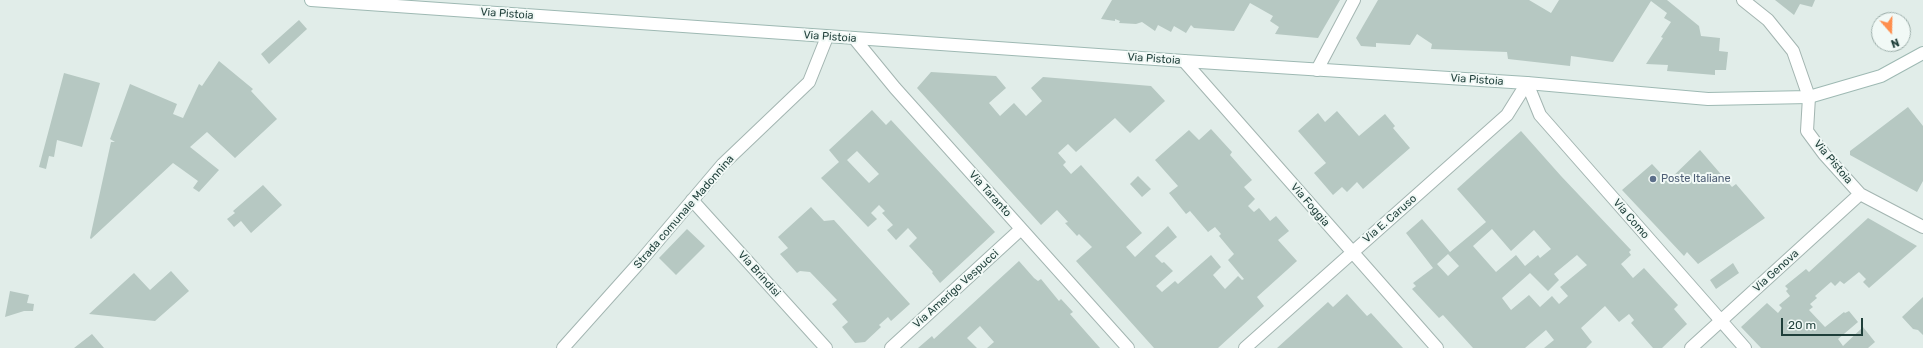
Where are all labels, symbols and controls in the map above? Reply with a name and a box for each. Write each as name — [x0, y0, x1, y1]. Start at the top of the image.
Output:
street label: Via Pistoia — [480, 6, 534, 22]
north arrow — [1871, 12, 1911, 52]
street label: Via Pistoia — [803, 29, 857, 45]
text: N — [1889, 35, 1901, 50]
street label: Via Pistoia — [1127, 51, 1181, 67]
street label: Via Pistoia — [1450, 72, 1504, 88]
street label: Via Pistoia — [1811, 137, 1855, 187]
street label: Strada comunale Madonnina — [631, 153, 737, 271]
street label: Via Taranto — [966, 168, 1014, 220]
place label: Poste Italiane — [1661, 172, 1731, 186]
marker: Poste Italiane — [1648, 174, 1658, 184]
street label: Via Foggia — [1288, 181, 1332, 229]
street label: Via E. Caruso — [1360, 192, 1420, 246]
street label: Via Como — [1610, 196, 1652, 242]
street label: Via Amerigo Vespucci — [910, 247, 1002, 331]
street label: Via Genova — [1750, 247, 1802, 295]
street label: Via Brindisi — [735, 248, 783, 300]
scale bar — [1783, 310, 1865, 336]
text: 20 m — [1788, 318, 1816, 332]

